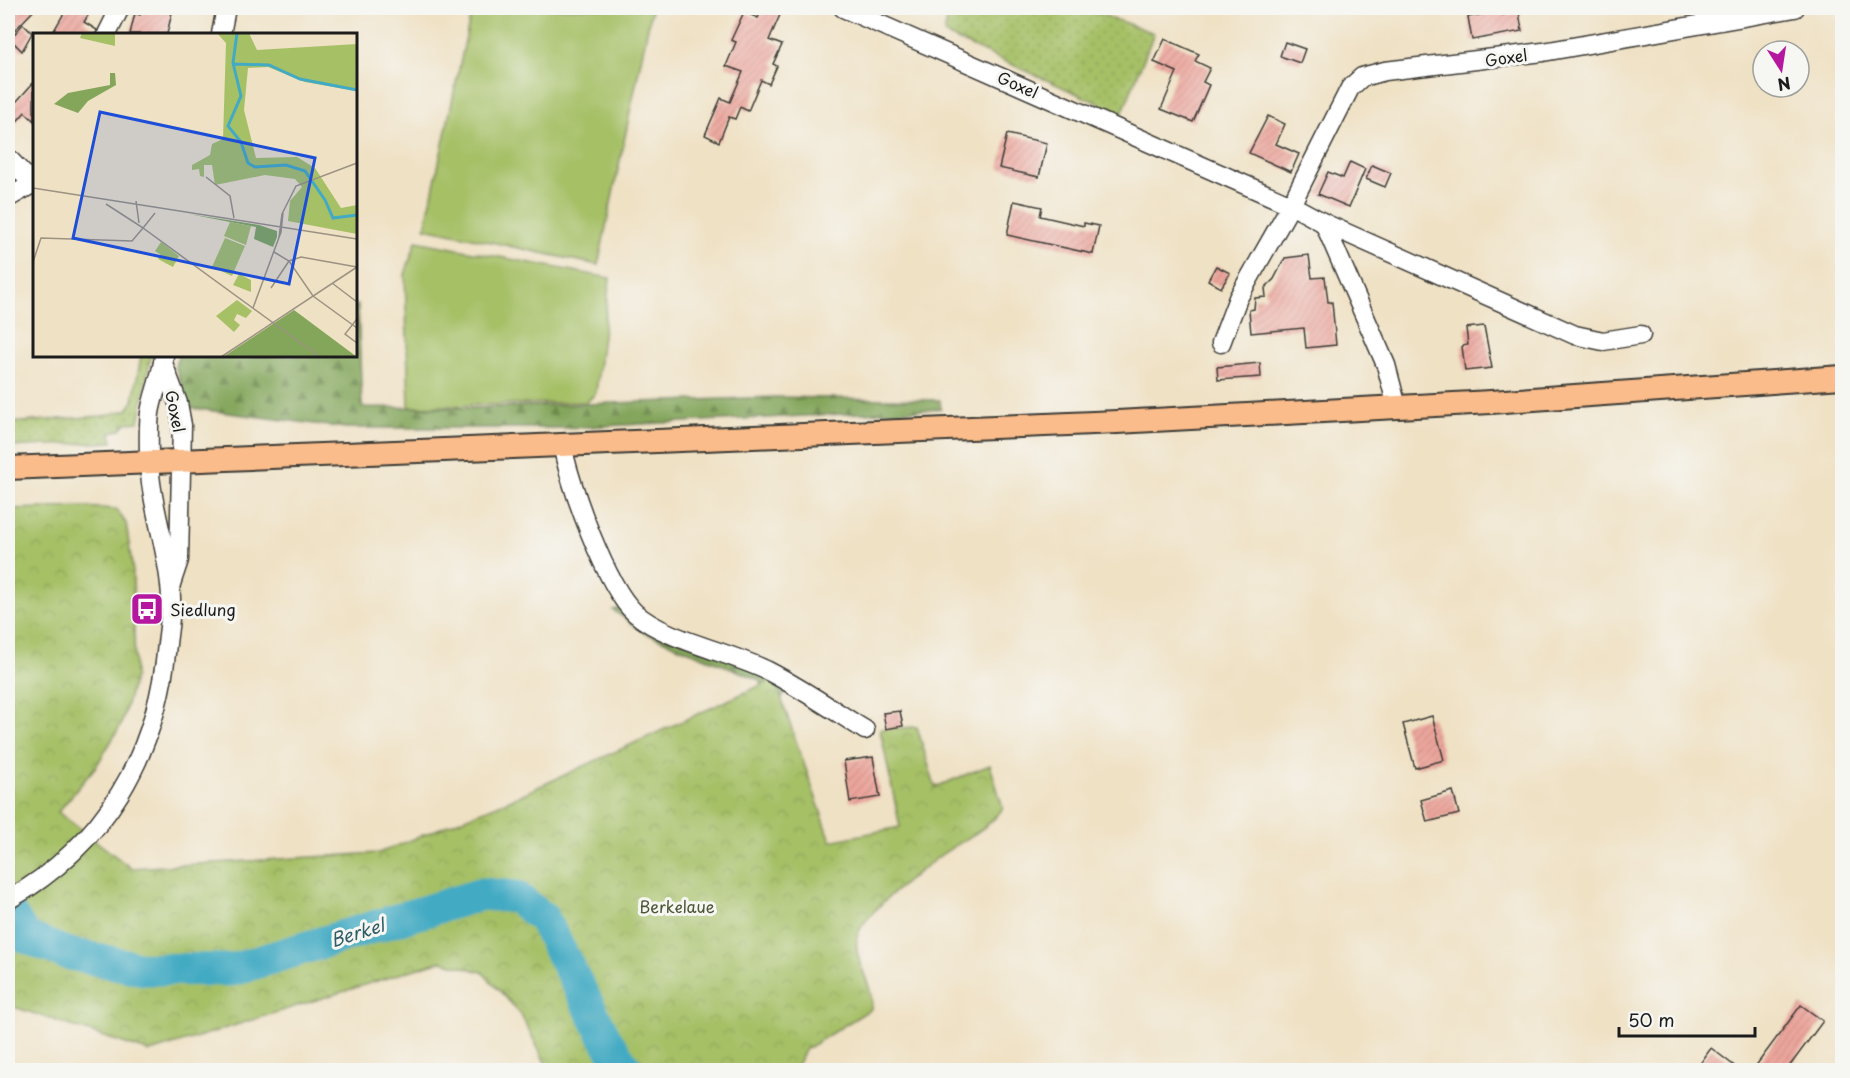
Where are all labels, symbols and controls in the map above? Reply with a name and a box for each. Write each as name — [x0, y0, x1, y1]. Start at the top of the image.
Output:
inset map — [33, 33, 357, 357]
north arrow — [1751, 39, 1811, 99]
street label: Goxel — [1483, 42, 1529, 72]
street label: Goxel — [994, 64, 1042, 104]
text: N — [1776, 72, 1793, 98]
street label: Goxel — [160, 388, 192, 434]
bus stop icon: Siedlung — [129, 591, 165, 627]
place label: Siedlung — [170, 597, 236, 621]
park label: Berkelaue — [639, 894, 715, 918]
water label: Berkel — [327, 910, 390, 953]
scale bar — [1619, 1000, 1756, 1038]
text: 50 m — [1628, 1006, 1675, 1033]

